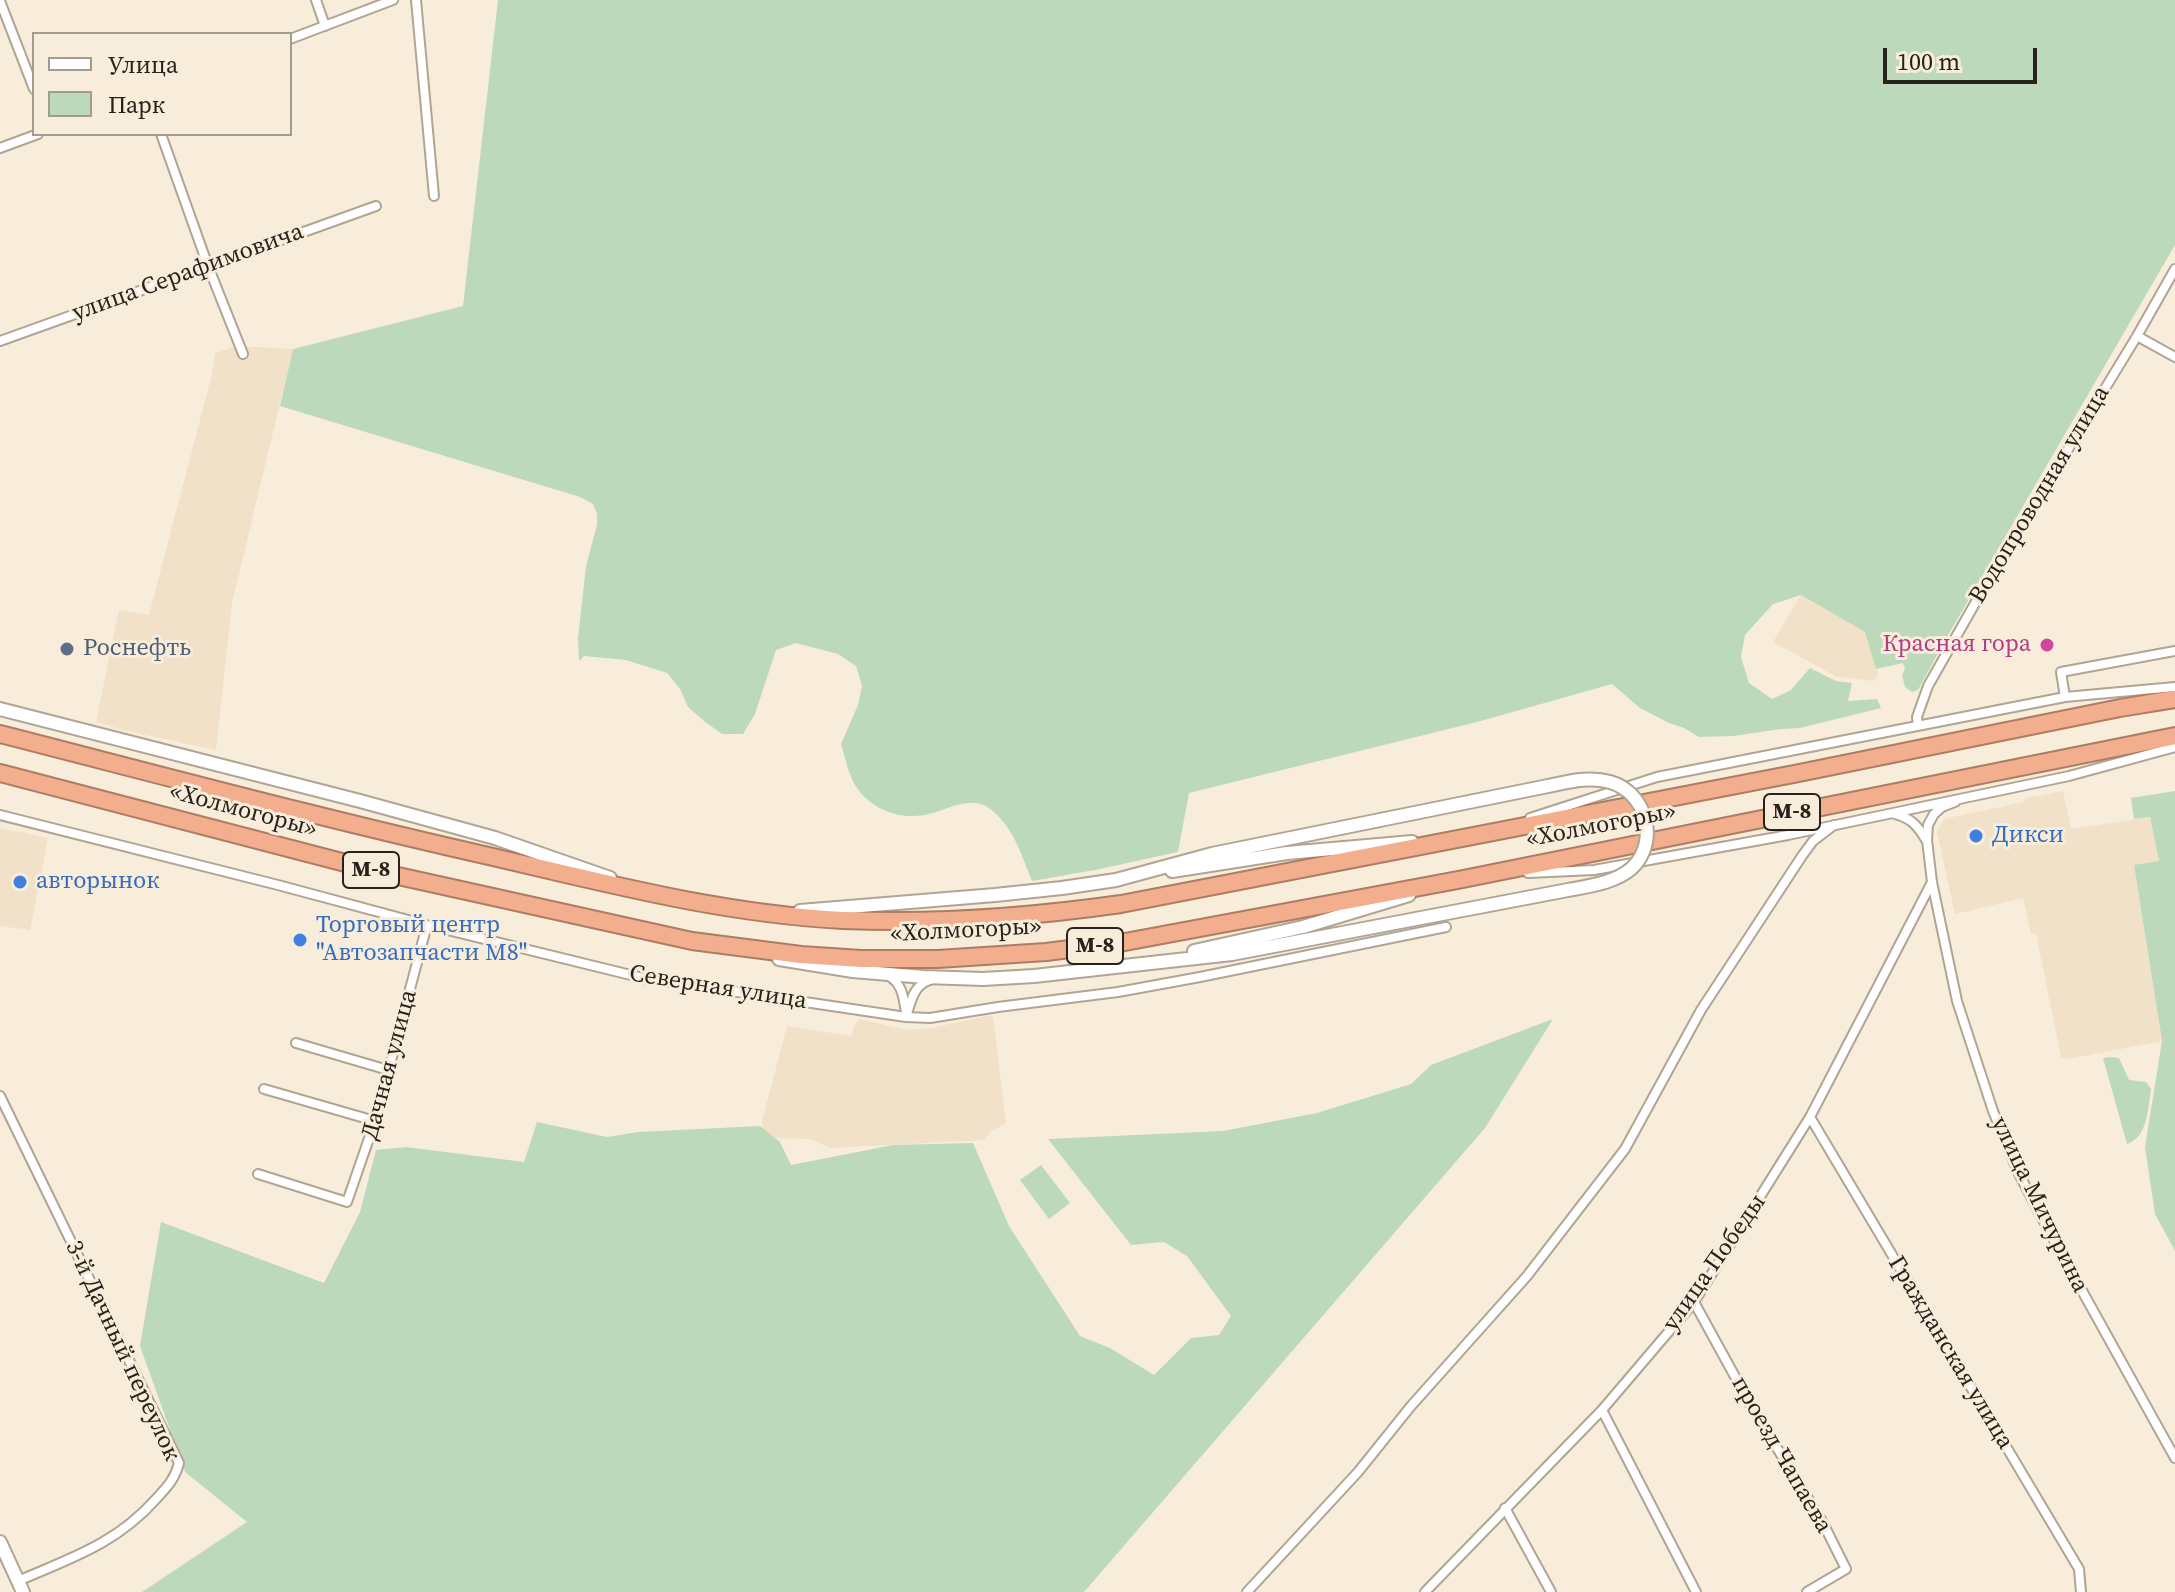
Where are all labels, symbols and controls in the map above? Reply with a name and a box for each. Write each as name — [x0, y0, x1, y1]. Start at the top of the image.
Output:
legend — [32, 32, 292, 136]
scale bar — [1887, 32, 2041, 82]
text: 100 m — [1897, 45, 1960, 78]
text: Улица — [108, 48, 178, 81]
text: Парк — [108, 88, 165, 121]
street label: улица Серафимовича — [69, 218, 307, 328]
street label: Водопроводная улица — [1964, 381, 2116, 609]
place label: Красная гора — [1882, 631, 2031, 659]
place label: Роснефть — [83, 635, 191, 663]
marker: Красная гора — [2038, 636, 2056, 654]
marker: Роснефть — [58, 640, 76, 658]
street label: «Холмогоры» — [166, 778, 320, 844]
road number: М-8 — [1764, 794, 1820, 830]
street label: «Холмогоры» — [1524, 797, 1678, 855]
place label: Дикси — [1992, 822, 2064, 850]
marker: Дикси — [1967, 827, 1985, 845]
road number: М-8 — [343, 852, 399, 888]
place label: авторынок — [36, 868, 160, 896]
marker: авторынок — [11, 873, 29, 891]
place label: Торговый центр "Автозапчасти М8" — [316, 912, 527, 968]
street label: «Холмогоры» — [890, 913, 1042, 949]
road number: М-8 — [1067, 928, 1123, 964]
marker: Торговый центр "Автозапчасти М8" — [291, 931, 309, 949]
street label: Северная улица — [627, 960, 809, 1016]
street label: Дачная улица — [356, 987, 424, 1143]
street label: улица Мичурина — [1984, 1112, 2094, 1298]
street label: улица Победы — [1657, 1189, 1773, 1337]
street label: 3-й Дачный переулок — [58, 1236, 186, 1466]
street label: Гражданская улица — [1881, 1251, 2019, 1455]
street label: проезд Чапаева — [1724, 1371, 1838, 1539]

